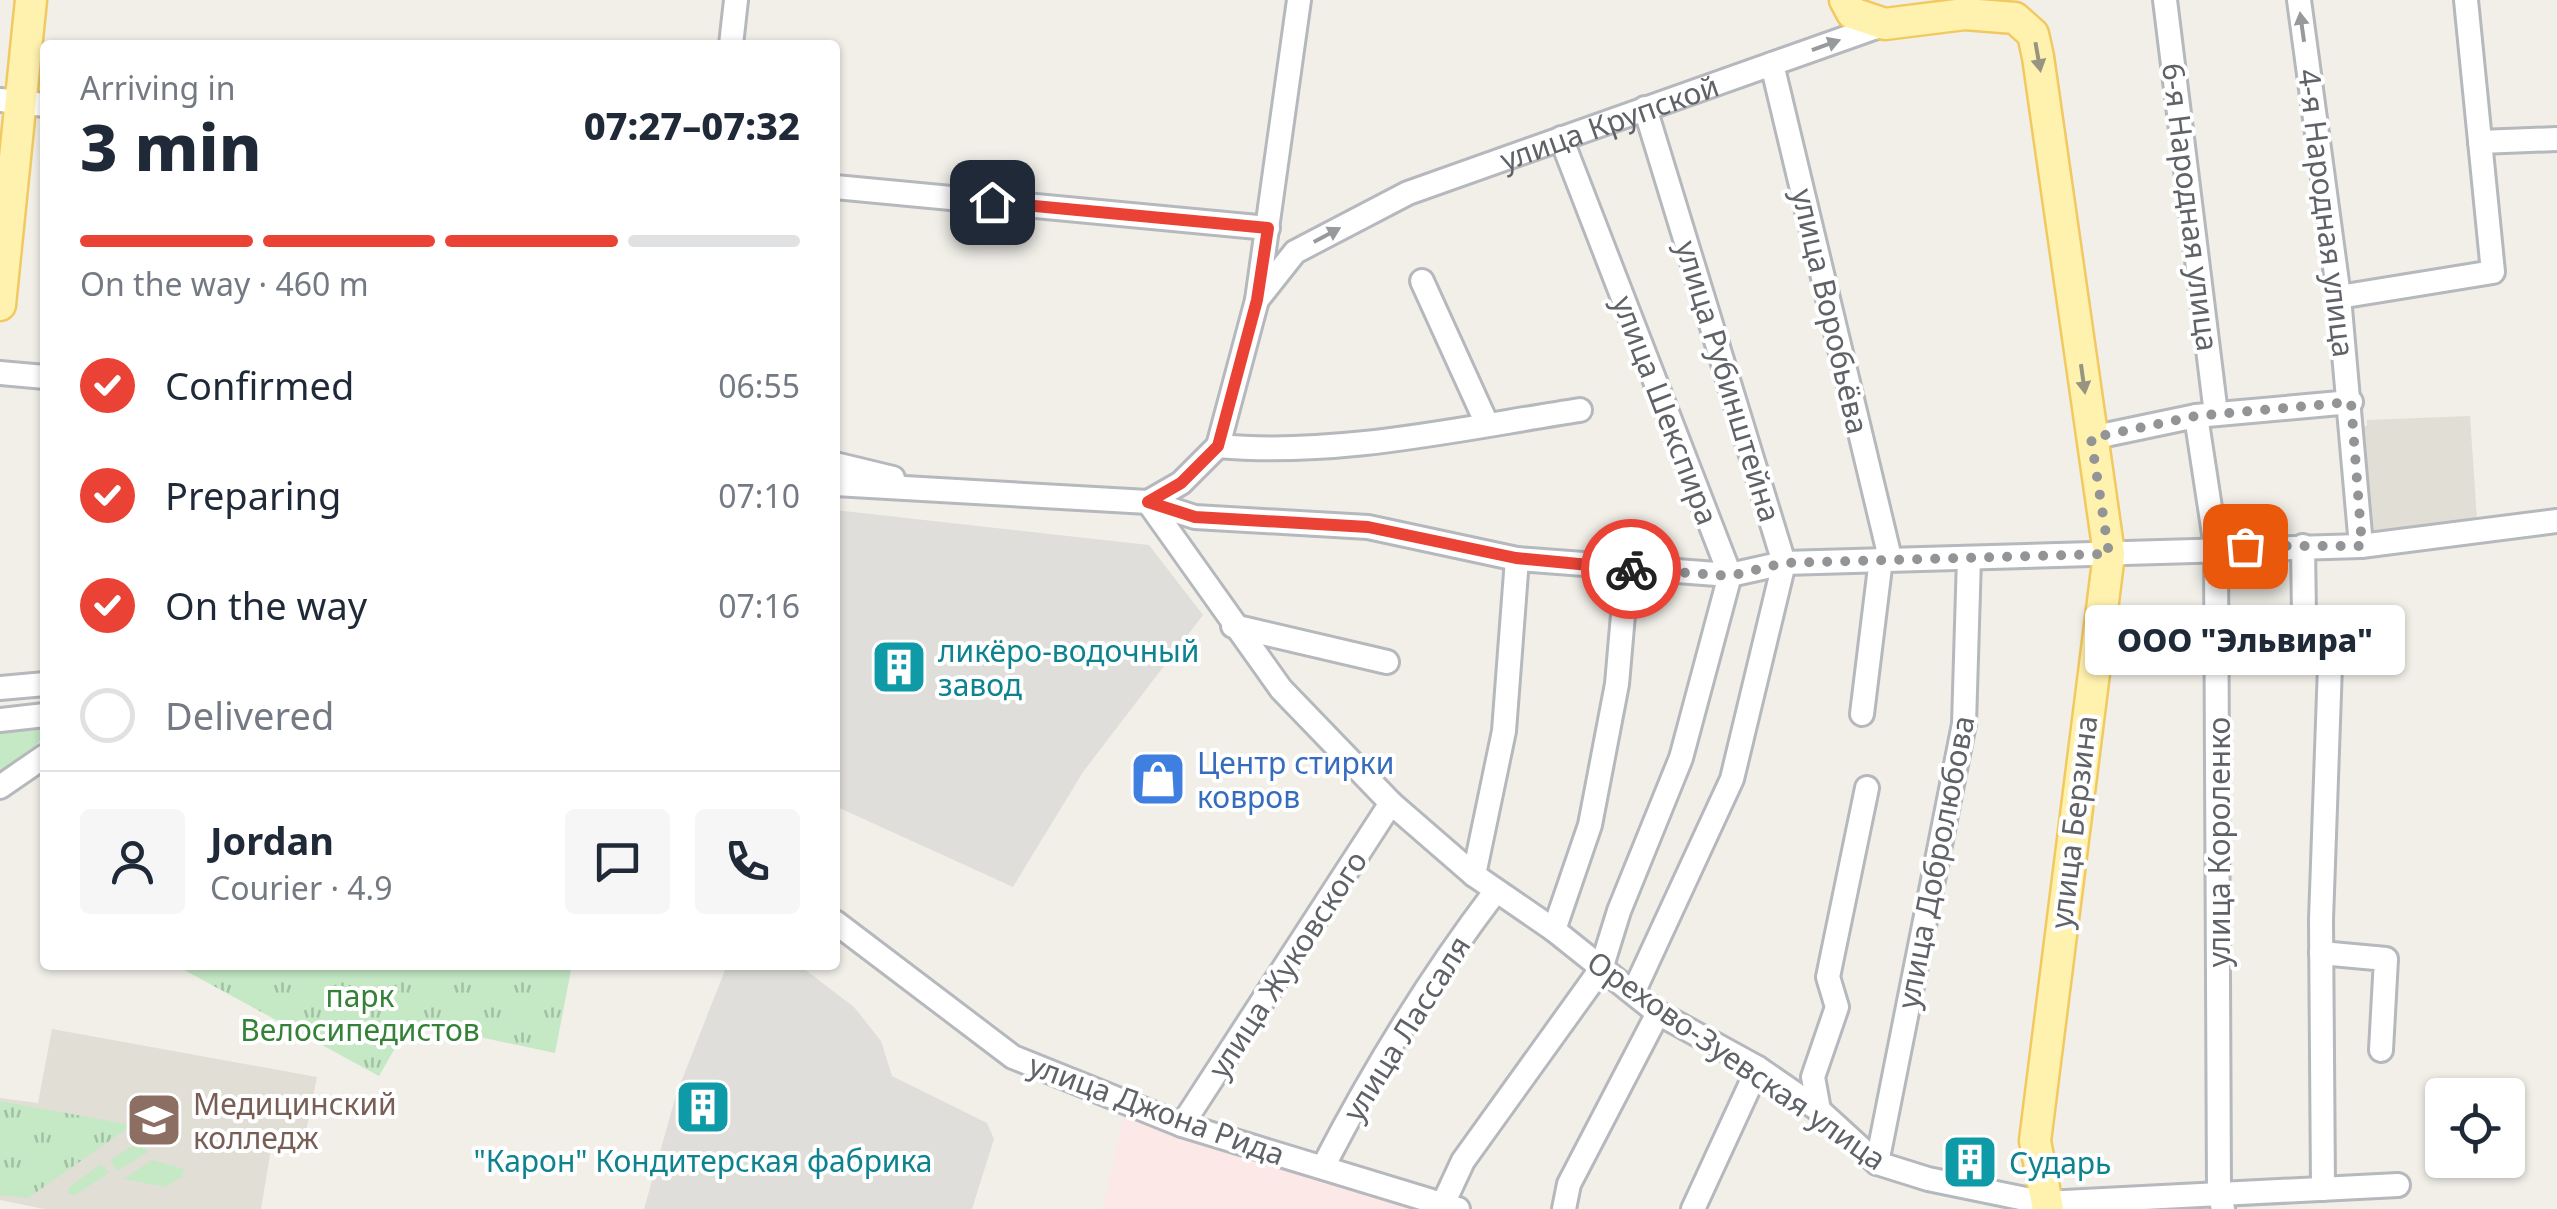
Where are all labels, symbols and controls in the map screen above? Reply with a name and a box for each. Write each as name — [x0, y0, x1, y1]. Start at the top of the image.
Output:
one-way arrow — [2294, 10, 2310, 42]
one-way arrow — [1812, 37, 1842, 52]
one-way arrow — [2031, 42, 2046, 73]
street label: 6-я Народная улица — [2153, 61, 2229, 353]
street label: улица Крупской — [1494, 64, 1724, 179]
text: Arriving in — [80, 66, 235, 109]
street label: 4-я Народная улица — [2289, 67, 2365, 359]
text: 07:27–07:32 — [584, 99, 800, 151]
text: 3 min — [80, 102, 262, 190]
pin — [950, 160, 1035, 245]
icon: home — [965, 175, 1020, 230]
street label: улица Воробьёва — [1783, 184, 1879, 438]
one-way arrow — [1313, 227, 1342, 244]
street label: улица Рубинштейна — [1667, 235, 1791, 527]
text: On the way · 460 m — [80, 262, 369, 305]
street label: улица Шекспира — [1603, 290, 1729, 530]
icon: check — [80, 358, 135, 413]
text: Confirmed — [165, 359, 354, 411]
one-way arrow — [2075, 363, 2091, 395]
text: 06:55 — [718, 364, 800, 407]
icon: check — [80, 468, 135, 523]
text: Preparing — [165, 469, 341, 521]
text: 07:10 — [718, 474, 800, 517]
pin — [2203, 504, 2288, 589]
courier — [1581, 519, 1681, 619]
icon: bag — [2218, 519, 2273, 574]
icon: bike — [1604, 542, 1659, 597]
icon: check — [80, 578, 135, 633]
text: On the way — [165, 579, 367, 631]
text: 07:16 — [718, 584, 800, 627]
callout: ООО "Эльвира" — [2085, 606, 2405, 676]
text: ООО "Эльвира" — [2117, 618, 2373, 661]
place label: ликёро-водочный завод — [938, 630, 1199, 705]
building icon: ликёро-водочный завод — [869, 637, 929, 697]
text: Delivered — [165, 689, 334, 741]
street label: улица Добролюбова — [1887, 712, 1983, 1012]
street label: улица Берзина — [2040, 713, 2106, 931]
street label: улица Короленко — [2198, 717, 2239, 967]
place label: Центр стирки ковров — [1197, 742, 1394, 817]
shop icon: Центр стирки ковров — [1128, 749, 1188, 809]
button: person — [80, 809, 185, 914]
button: chat — [565, 809, 670, 914]
button: phone — [695, 809, 800, 914]
text: Jordan — [210, 814, 334, 866]
street label: улица Жуковского — [1198, 842, 1376, 1086]
text: Courier · 4.9 — [210, 866, 393, 909]
street label: улица Лассаля — [1333, 928, 1479, 1128]
street label: Орехово-Зуевская улица — [1579, 941, 1895, 1179]
park label: парк Велосипедистов — [240, 975, 480, 1050]
street label: улица Джона Рида — [1023, 1044, 1291, 1174]
building icon: "Карон" Кондитерская фабрика — [673, 1077, 733, 1137]
map controls — [2425, 1078, 2525, 1178]
button: locate — [2425, 1078, 2525, 1178]
place label: Медицинский колледж — [193, 1083, 397, 1158]
school or university icon: Медицинский колледж — [124, 1090, 184, 1150]
building icon: Сударь — [1940, 1132, 2000, 1192]
place label: "Карон" Кондитерская фабрика — [473, 1140, 933, 1181]
place label: Сударь — [2009, 1142, 2111, 1183]

